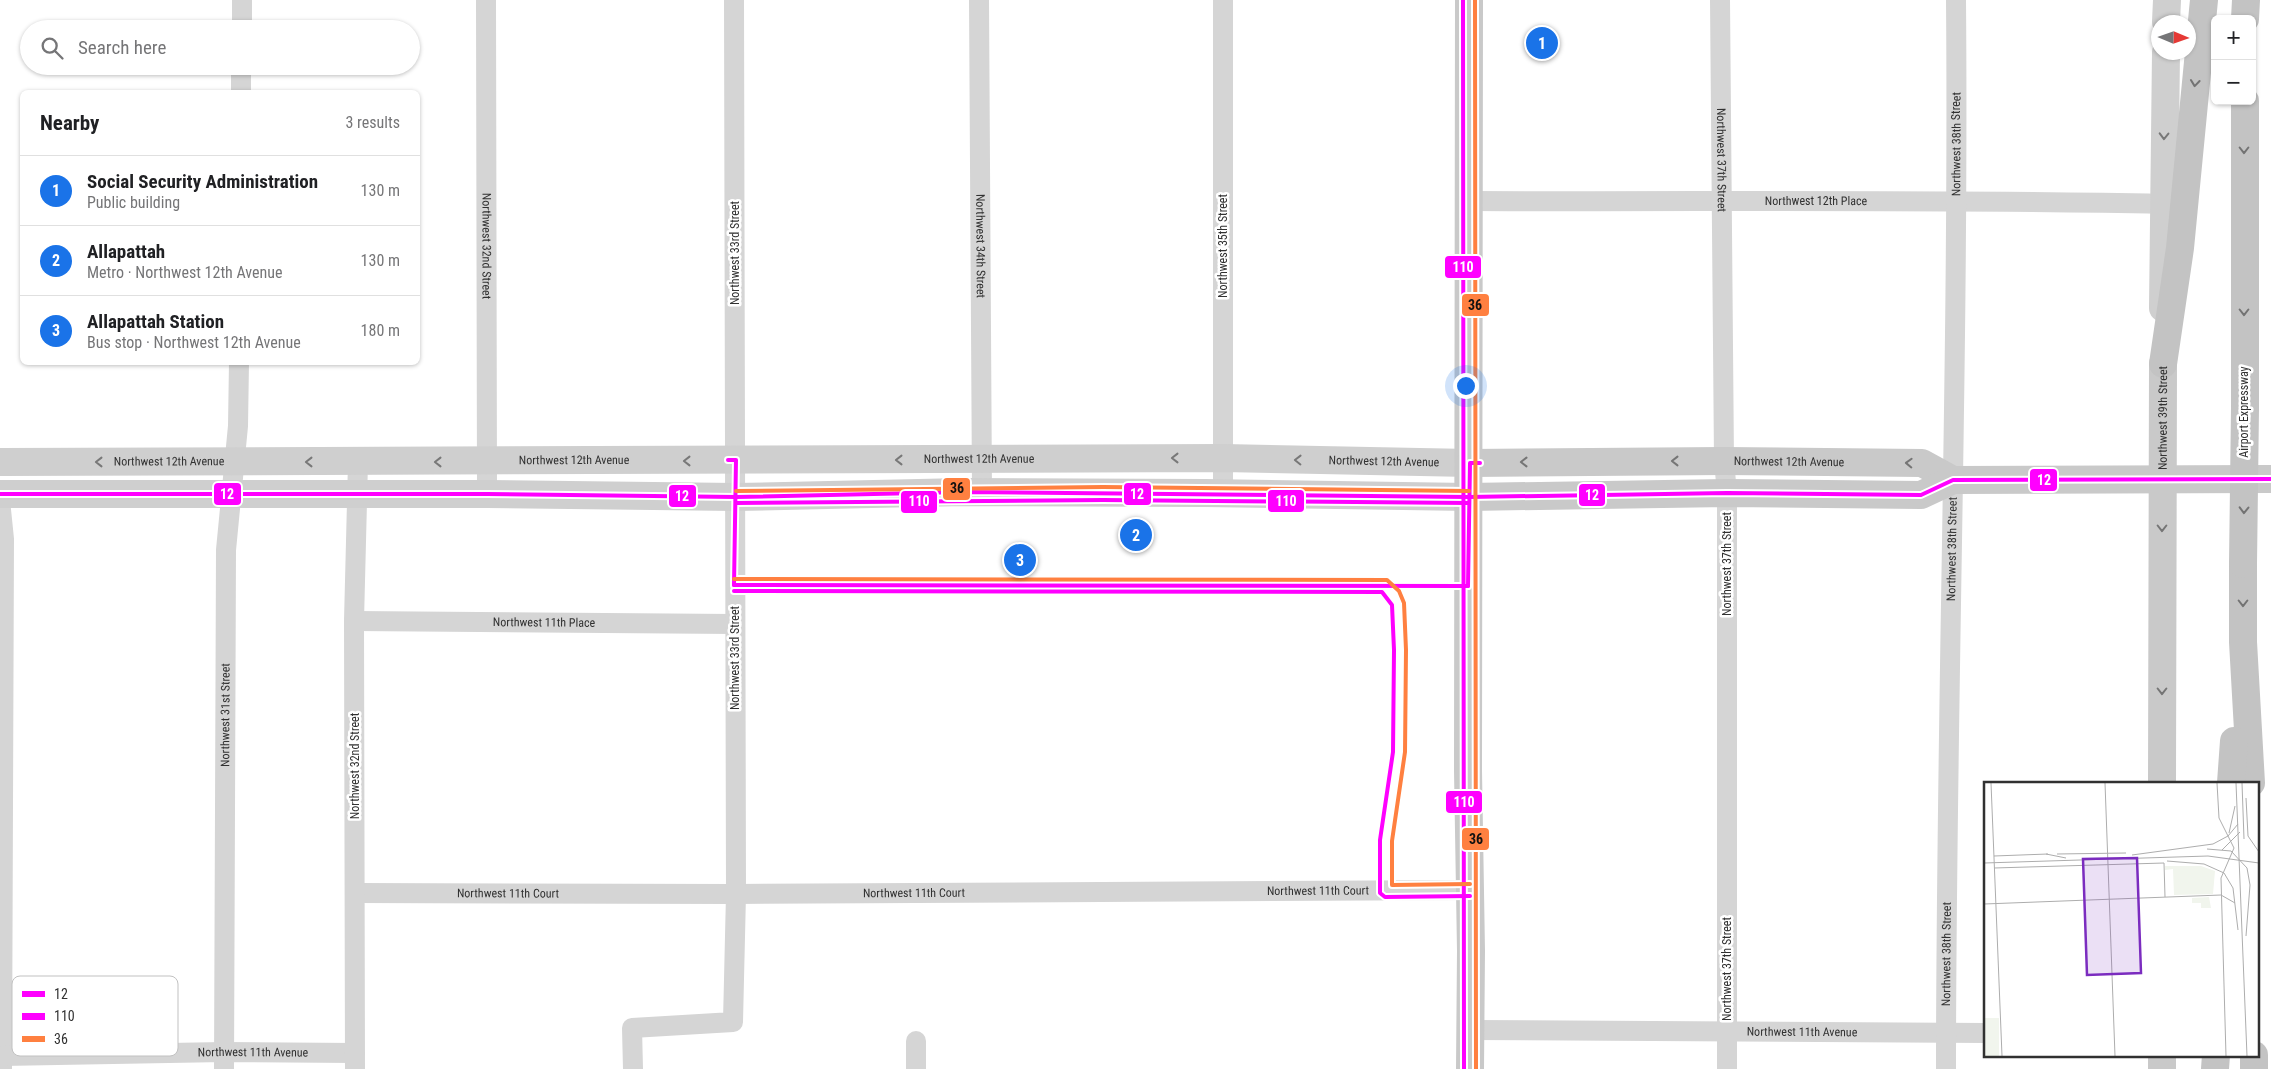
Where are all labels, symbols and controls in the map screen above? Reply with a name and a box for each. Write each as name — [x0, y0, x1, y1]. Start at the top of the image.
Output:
north arrow — [2151, 15, 2196, 60]
map controls — [2211, 15, 2256, 105]
button: + — [2211, 15, 2256, 60]
search box — [20, 20, 420, 75]
pin: 1 — [1526, 24, 1558, 62]
icon: search — [38, 34, 66, 62]
text: Search here — [78, 36, 166, 59]
button: − — [2211, 60, 2256, 105]
one-way arrow — [2190, 80, 2201, 88]
street label: Northwest 38th Street — [1949, 92, 1963, 196]
street label: Northwest 37th Street — [1714, 108, 1729, 213]
text: Nearby — [40, 111, 99, 135]
text: 3 results — [345, 113, 400, 132]
one-way arrow — [2159, 132, 2169, 140]
one-way arrow — [2239, 146, 2249, 154]
text: Social Security Administration — [87, 170, 318, 193]
text: 1 — [52, 181, 60, 200]
text: 130 m — [361, 181, 400, 200]
text: Public building — [87, 193, 180, 212]
street label: Northwest 32nd Street — [479, 193, 494, 300]
street label: Northwest 34th Street — [973, 194, 988, 299]
street label: Northwest 35th Street — [1216, 194, 1230, 298]
street label: Northwest 12th Place — [1765, 194, 1868, 208]
street label: Northwest 33rd Street — [728, 200, 742, 305]
text: Allapattah — [87, 240, 165, 263]
text: 2 — [52, 251, 60, 270]
text: 130 m — [361, 251, 400, 270]
line badge: 110 — [1444, 255, 1482, 279]
text: 110 — [1452, 259, 1474, 275]
text: Metro · Northwest 12th Avenue — [87, 263, 283, 282]
line badge: 36 — [1461, 293, 1490, 317]
text: 36 — [1468, 297, 1482, 313]
one-way arrow — [2239, 309, 2249, 317]
text: Allapattah Station — [87, 310, 224, 333]
text: 3 — [52, 321, 60, 340]
text: 180 m — [361, 321, 400, 340]
text: Bus stop · Northwest 12th Avenue — [87, 333, 301, 352]
street label: Northwest 39th Street — [2156, 365, 2170, 470]
street label: Airport Expressway — [2237, 366, 2251, 458]
your location — [1453, 373, 1479, 399]
street label: Northwest 12th Avenue — [924, 452, 1035, 466]
street label: Northwest 12th Avenue — [519, 453, 630, 467]
one-way arrow — [1170, 453, 1178, 463]
street label: Northwest 12th Avenue — [1329, 453, 1440, 469]
street label: Northwest 12th Avenue — [114, 454, 225, 469]
one-way arrow — [1294, 454, 1302, 465]
street label: Northwest 12th Avenue — [1734, 454, 1845, 469]
one-way arrow — [683, 455, 691, 466]
one-way arrow — [894, 455, 902, 465]
one-way arrow — [1671, 456, 1679, 467]
one-way arrow — [95, 457, 102, 467]
one-way arrow — [305, 457, 312, 467]
one-way arrow — [434, 457, 442, 467]
one-way arrow — [1519, 457, 1527, 467]
one-way arrow — [1905, 458, 1912, 468]
line badge: 12 — [2029, 468, 2058, 492]
text: 12 — [2037, 472, 2051, 488]
line badge: 36 — [942, 477, 971, 501]
text: 36 — [950, 480, 964, 496]
line badge: 12 — [213, 482, 242, 506]
line badge: 12 — [1123, 482, 1152, 506]
line badge: 12 — [1578, 483, 1606, 507]
line badge: 12 — [668, 484, 697, 508]
text: 12 — [220, 486, 234, 502]
text: 12 — [1130, 486, 1144, 502]
text: 12 — [1585, 487, 1599, 503]
text: 12 — [675, 488, 689, 504]
line badge: 110 — [1267, 489, 1305, 513]
line badge: 110 — [900, 490, 938, 514]
text: 110 — [908, 493, 930, 509]
text: 110 — [1275, 493, 1297, 509]
street label: Northwest 38th Street — [1944, 496, 1960, 601]
one-way arrow — [2239, 506, 2249, 514]
street label: Northwest 37th Street — [1720, 512, 1734, 616]
pin: 2 — [1120, 516, 1152, 554]
one-way arrow — [2157, 525, 2167, 533]
pin: 3 — [1004, 541, 1036, 579]
one-way arrow — [2238, 600, 2248, 607]
street label: Northwest 33rd Street — [728, 605, 742, 710]
street label: Northwest 11th Place — [493, 615, 596, 630]
street label: Northwest 31st Street — [218, 663, 233, 767]
one-way arrow — [2157, 688, 2167, 695]
street label: Northwest 32nd Street — [348, 712, 362, 819]
inset map — [1984, 782, 2258, 1056]
line badge: 110 — [1445, 790, 1483, 814]
text: 110 — [1453, 794, 1475, 810]
line badge: 36 — [1461, 827, 1490, 851]
text: 36 — [1469, 831, 1483, 847]
street label: Northwest 11th Court — [1267, 884, 1370, 898]
street label: Northwest 11th Court — [457, 886, 560, 901]
street label: Northwest 11th Court — [863, 886, 966, 900]
street label: Northwest 38th Street — [1939, 901, 1954, 1006]
street label: Northwest 37th Street — [1720, 917, 1734, 1021]
legend — [12, 976, 178, 1056]
text: 12 — [54, 986, 68, 1002]
text: 110 — [54, 1008, 75, 1024]
street label: Northwest 11th Avenue — [1747, 1025, 1858, 1039]
text: 36 — [54, 1031, 68, 1047]
street label: Northwest 11th Avenue — [198, 1045, 309, 1060]

